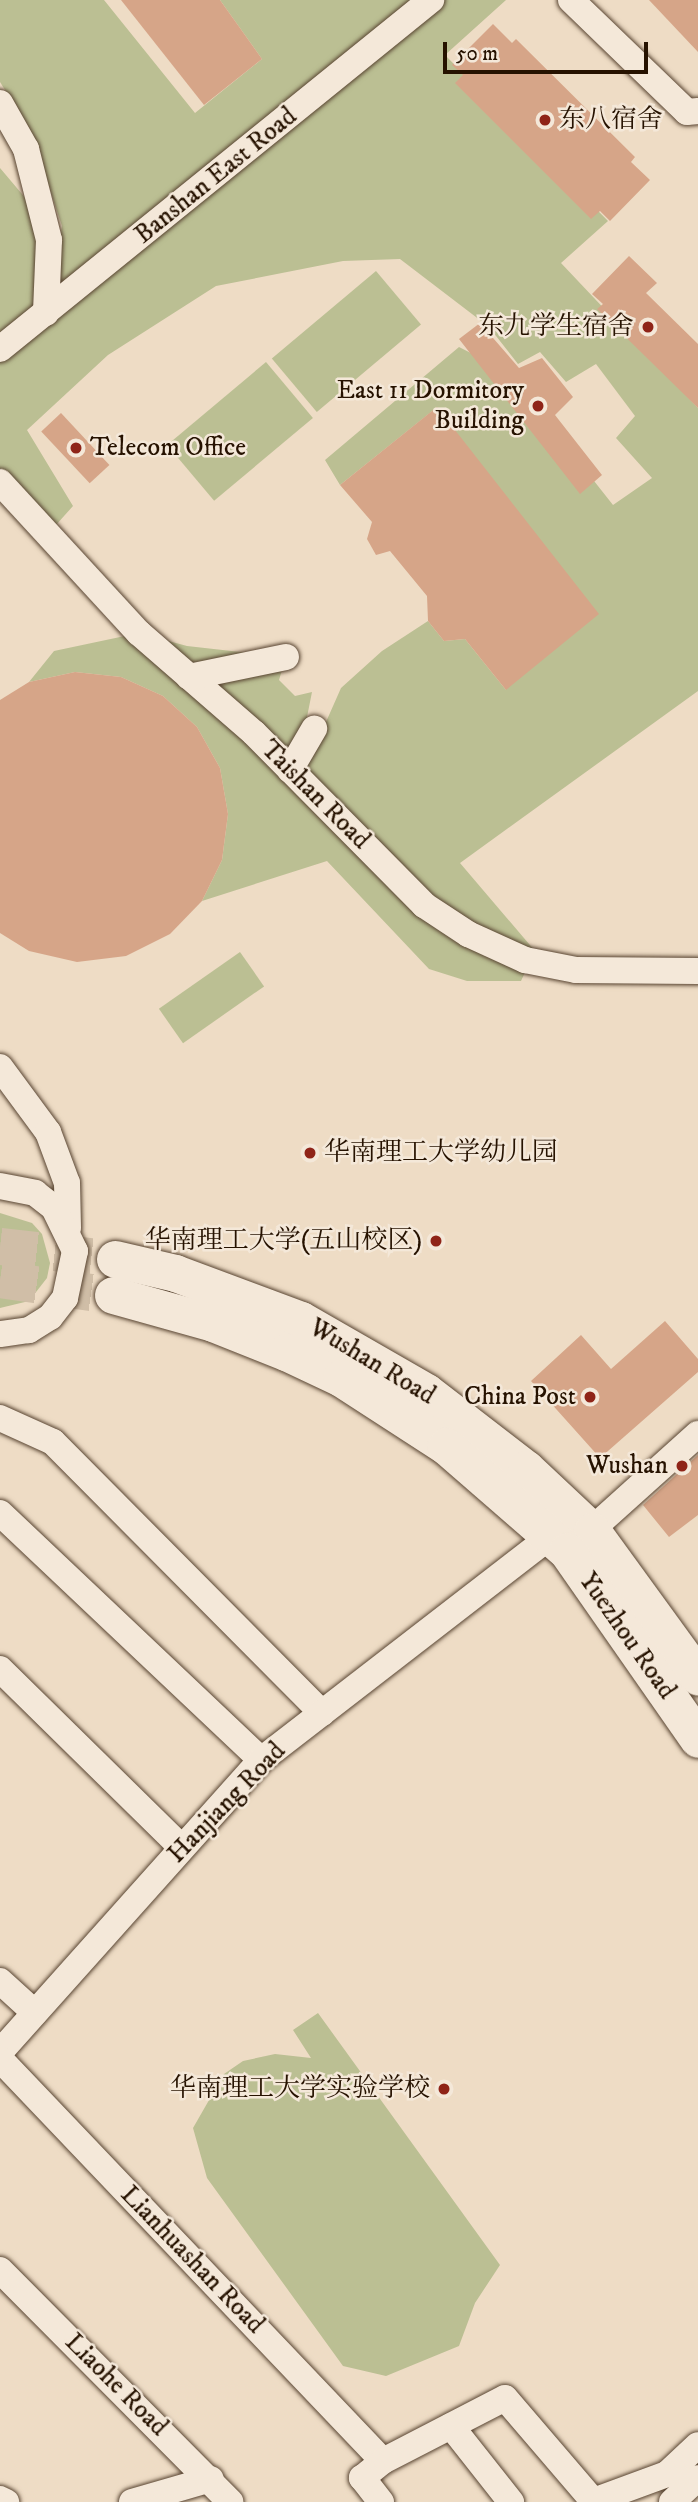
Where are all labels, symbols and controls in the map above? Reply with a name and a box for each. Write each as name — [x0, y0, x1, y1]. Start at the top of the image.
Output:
scale bar — [446, 28, 651, 72]
text: 50 m — [456, 41, 498, 67]
street label: Banshan East Road — [129, 101, 303, 251]
place label: 东八宿舍 — [559, 104, 663, 136]
marker: 东八宿舍 — [537, 112, 553, 128]
place label: 东九学生宿舍 — [478, 311, 634, 343]
marker: 东九学生宿舍 — [640, 319, 656, 335]
place label: East 11 Dormitory Building — [337, 375, 524, 436]
marker: East 11 Dormitory Building — [530, 398, 546, 414]
place label: Telecom Office — [90, 432, 246, 464]
marker: Telecom Office — [68, 440, 84, 456]
street label: Taishan Road — [254, 734, 376, 856]
place label: 华南理工大学幼儿园 — [324, 1137, 558, 1169]
marker: 华南理工大学幼儿园 — [302, 1145, 318, 1161]
place label: 华南理工大学(五山校区) — [145, 1225, 422, 1257]
marker: 华南理工大学(五山校区) — [428, 1233, 444, 1249]
street label: Wushan Road — [303, 1312, 441, 1412]
place label: China Post — [464, 1381, 576, 1413]
marker: China Post — [582, 1389, 598, 1405]
place label: Wushan — [586, 1450, 668, 1482]
marker: Wushan — [674, 1458, 690, 1474]
street label: Yuezhou Road — [572, 1567, 682, 1705]
street label: Hanjiang Road — [162, 1736, 292, 1870]
place label: 华南理工大学实验学校 — [170, 2073, 430, 2105]
marker: 华南理工大学实验学校 — [436, 2081, 452, 2097]
street label: Lianhuashan Road — [114, 2180, 270, 2340]
street label: Liaohe Road — [58, 2327, 174, 2443]

